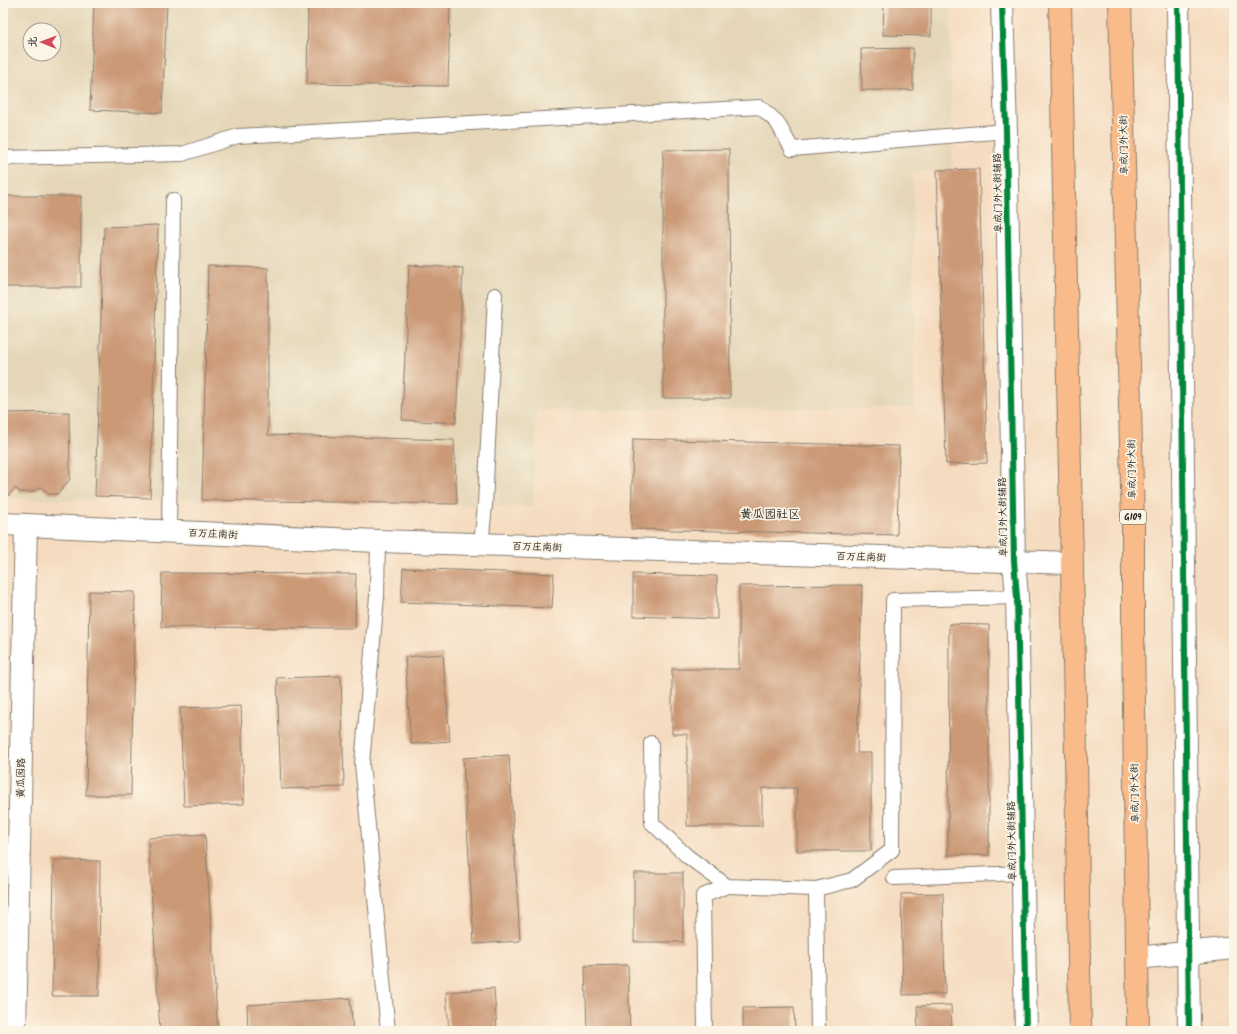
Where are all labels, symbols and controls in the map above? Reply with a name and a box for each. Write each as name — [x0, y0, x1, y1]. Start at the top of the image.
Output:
north arrow — [22, 22, 62, 62]
text: 北 — [24, 36, 42, 47]
street label: 阜成门外大街 — [1115, 115, 1133, 175]
street label: 阜成门外大街辅路 — [989, 153, 1007, 233]
street label: 阜成门外大街 — [1123, 439, 1141, 499]
street label: 阜成门外大街辅路 — [994, 477, 1012, 557]
district label: 黄瓜园社区 — [740, 505, 800, 524]
road number: G109 — [1120, 510, 1146, 524]
street label: 百万庄南街 — [188, 525, 238, 543]
street label: 百万庄南街 — [512, 538, 562, 556]
street label: 百万庄南街 — [836, 548, 886, 566]
street label: 黄瓜园路 — [13, 758, 29, 798]
street label: 阜成门外大街 — [1126, 763, 1144, 823]
street label: 阜成门外大街辅路 — [1003, 801, 1021, 881]

